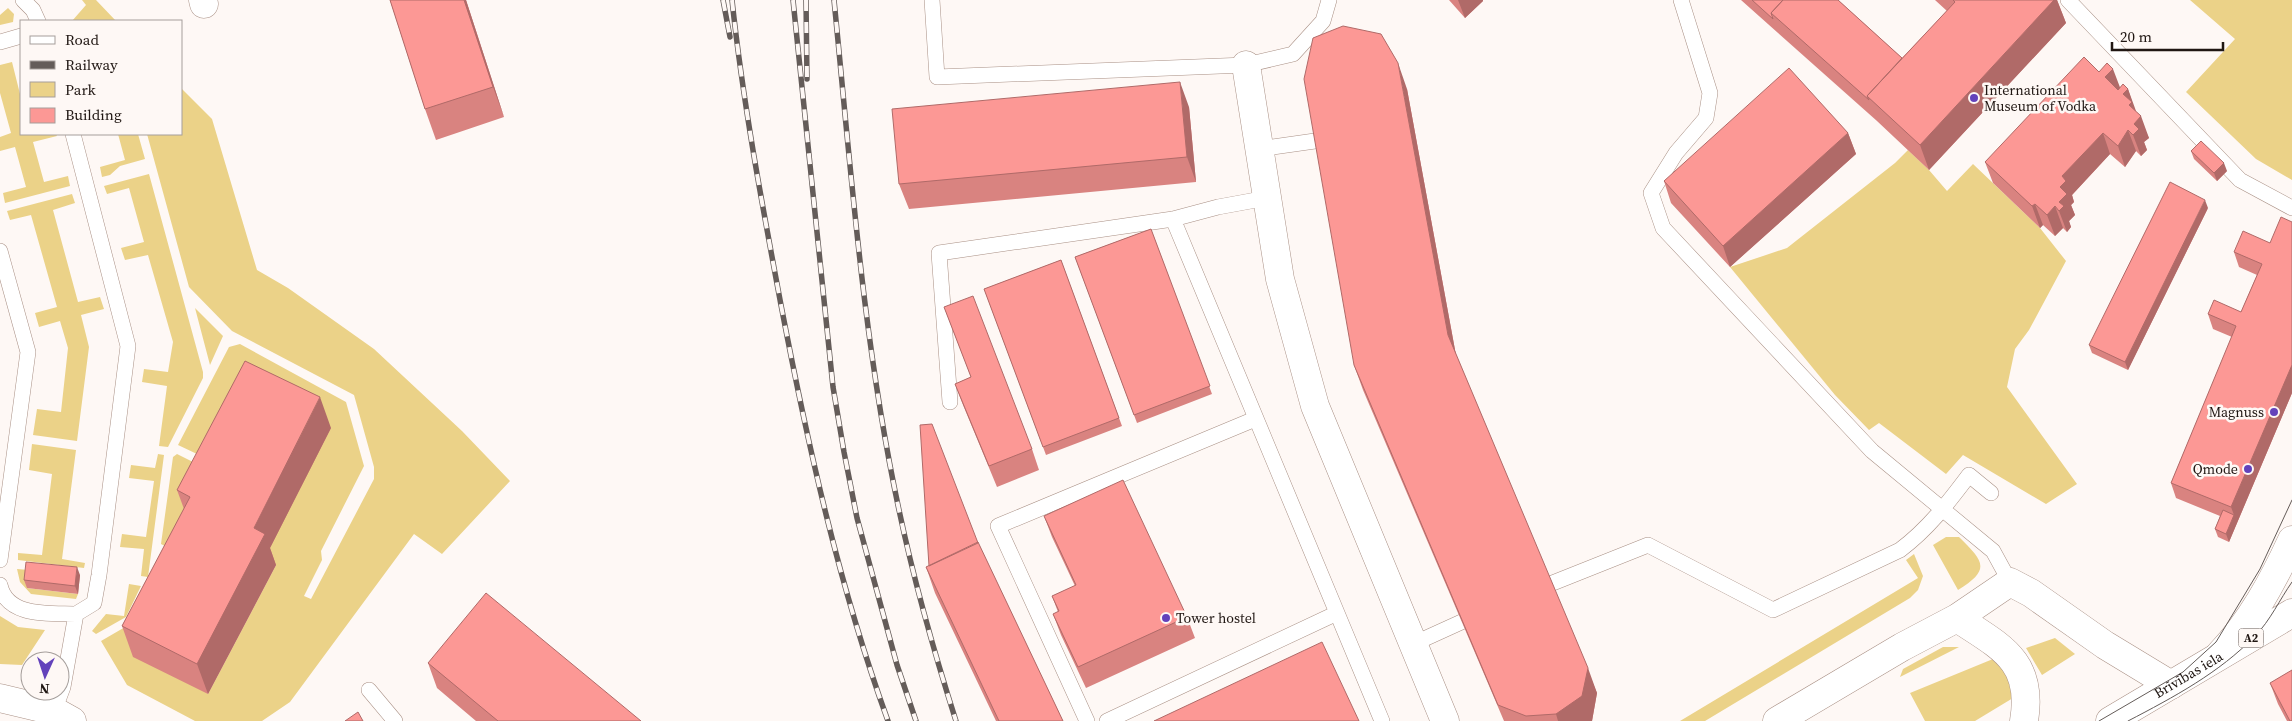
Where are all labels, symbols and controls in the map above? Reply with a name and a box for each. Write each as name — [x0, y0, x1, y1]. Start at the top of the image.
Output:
legend — [20, 20, 182, 135]
scale bar — [2112, 20, 2223, 52]
text: 20 m — [2120, 26, 2152, 47]
text: Road — [65, 29, 99, 50]
text: Railway — [65, 54, 118, 75]
text: Park — [65, 79, 97, 100]
place label: International Museum of Vodka — [1984, 80, 2097, 116]
marker: International Museum of Vodka — [1968, 92, 1980, 104]
text: Building — [65, 104, 122, 125]
place label: Magnuss — [2209, 402, 2264, 422]
marker: Magnuss — [2268, 406, 2280, 418]
place label: Qmode — [2193, 459, 2238, 479]
marker: Qmode — [2242, 463, 2254, 475]
place label: Tower hostel — [1176, 608, 1256, 628]
marker: Tower hostel — [1160, 612, 1172, 624]
road number: A2 — [2238, 628, 2264, 648]
street label: Brīvības iela — [2150, 646, 2227, 703]
north arrow — [20, 651, 70, 701]
text: N — [39, 679, 50, 699]

